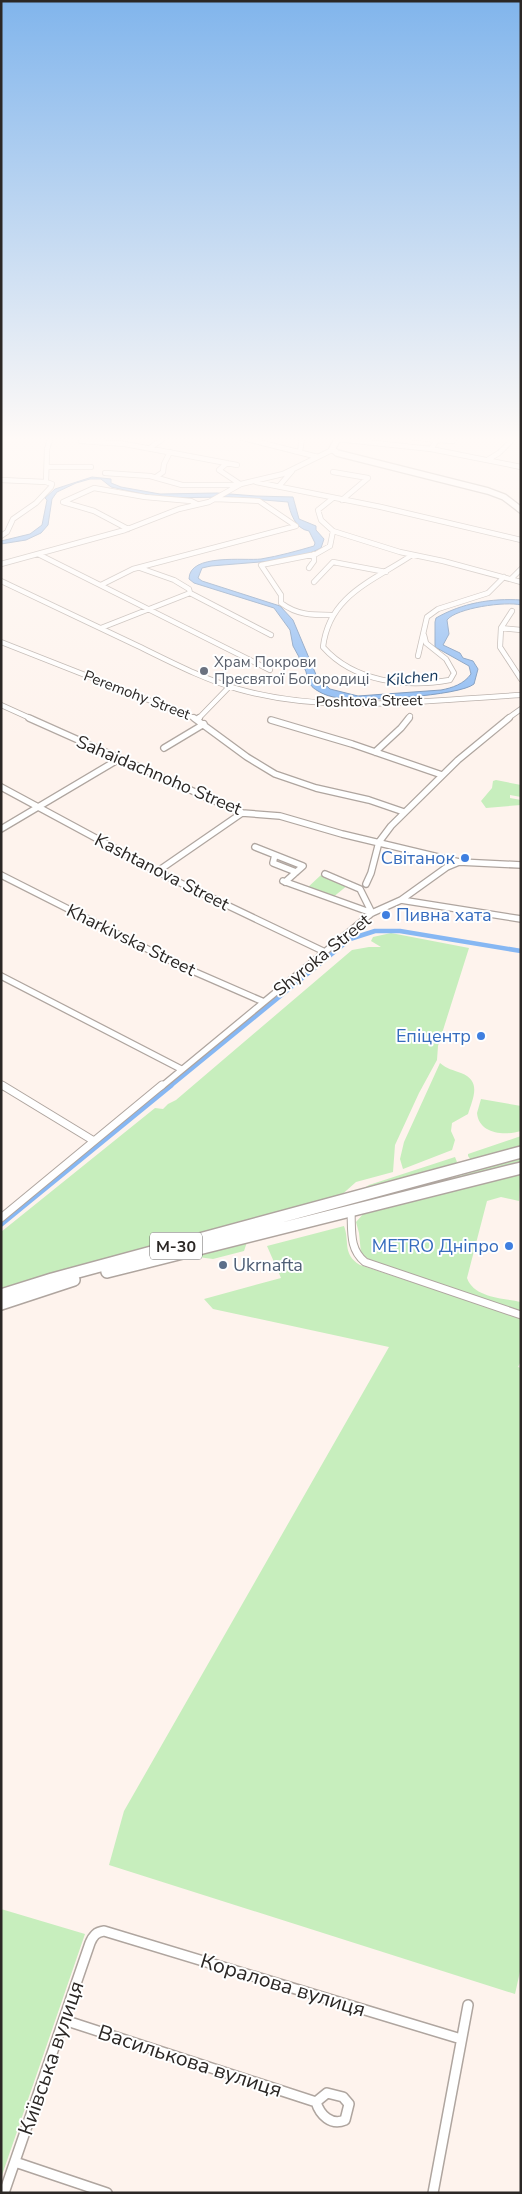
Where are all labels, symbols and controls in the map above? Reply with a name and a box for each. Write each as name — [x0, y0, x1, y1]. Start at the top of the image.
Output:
place label: Храм Покрови Пресвятої Богородиці — [214, 652, 369, 689]
water label: Kilchen — [385, 664, 439, 692]
marker: Храм Покрови Пресвятої Богородиці — [198, 665, 210, 677]
street label: Peremohy Street — [81, 666, 194, 725]
street label: Poshtova Street — [315, 690, 423, 712]
street label: Sahaidachnoho Street — [73, 729, 246, 821]
street label: Kashtanova Street — [91, 828, 234, 917]
place label: Світанок — [381, 846, 456, 870]
marker: Світанок — [459, 852, 471, 864]
street label: Kharkivska Street — [63, 898, 200, 982]
place label: Пивна хата — [396, 903, 492, 927]
street label: Shyroka Street — [268, 908, 376, 1002]
marker: Пивна хата — [380, 909, 392, 921]
place label: Епіцентр — [396, 1024, 471, 1048]
marker: Епіцентр — [475, 1030, 487, 1042]
road number: М-30 — [150, 1232, 202, 1260]
place label: METRO Дніпро — [372, 1234, 499, 1258]
marker: METRO Дніпро — [503, 1240, 515, 1252]
place label: Ukrnafta — [233, 1253, 303, 1277]
marker: Ukrnafta — [217, 1259, 229, 1271]
street label: Коралова вулиця — [197, 1947, 369, 2023]
street label: Київська вулиця — [12, 1977, 90, 2139]
street label: Василькова вулиця — [94, 2018, 286, 2104]

